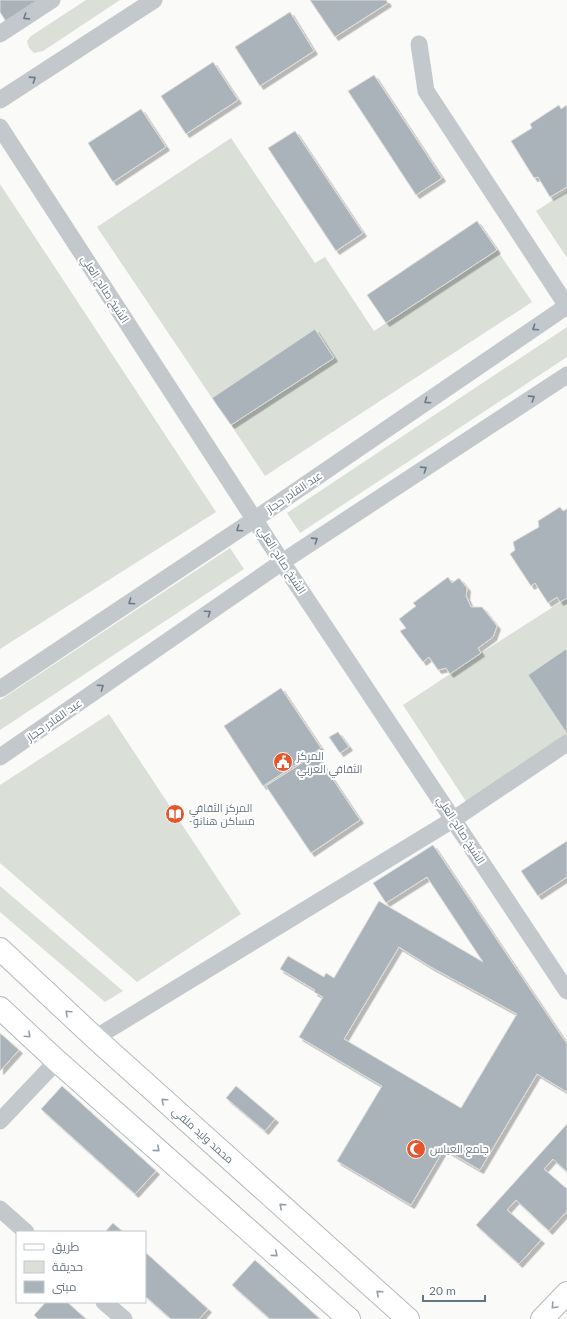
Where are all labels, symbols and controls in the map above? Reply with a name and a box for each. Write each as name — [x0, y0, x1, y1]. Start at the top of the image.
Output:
one-way arrow — [23, 12, 30, 20]
one-way arrow — [29, 76, 36, 83]
street label: الشيخ صالح العلي — [76, 252, 132, 327]
one-way arrow — [532, 323, 539, 331]
one-way arrow — [528, 395, 535, 402]
one-way arrow — [424, 396, 431, 404]
one-way arrow — [419, 467, 426, 474]
street label: عبد القادر حجاز — [262, 468, 325, 516]
street label: الشيخ صالح العلي — [253, 523, 309, 598]
one-way arrow — [236, 524, 243, 531]
one-way arrow — [311, 537, 318, 545]
one-way arrow — [128, 597, 135, 604]
one-way arrow — [204, 610, 211, 618]
one-way arrow — [97, 684, 104, 692]
street label: عبد القادر حجاز — [23, 696, 84, 745]
place label: المركز الثقافي العربي — [296, 749, 362, 778]
public building icon: المركز الثقافي العربي — [272, 751, 294, 773]
street label: الشيخ صالح العلي — [432, 793, 488, 868]
place label: المركز الثقافي -مساكن هنانو — [189, 801, 255, 828]
library icon: المركز الثقافي -مساكن هنانو — [164, 803, 186, 825]
one-way arrow — [65, 1010, 73, 1018]
one-way arrow — [24, 1030, 31, 1037]
one-way arrow — [162, 1098, 169, 1105]
street label: محمد وليد ملقي — [168, 1104, 237, 1168]
mosque icon: جامع العباس — [405, 1138, 427, 1160]
place label: جامع العباس — [430, 1142, 489, 1157]
one-way arrow — [152, 1145, 160, 1152]
one-way arrow — [279, 1203, 287, 1211]
legend — [16, 1231, 146, 1303]
text: طريق — [52, 1239, 80, 1254]
one-way arrow — [271, 1249, 278, 1256]
text: حديقة — [52, 1259, 83, 1274]
scale bar — [423, 1277, 485, 1303]
text: مبنى — [52, 1279, 77, 1294]
text: 20 m — [429, 1283, 456, 1298]
one-way arrow — [376, 1291, 383, 1298]
one-way arrow — [551, 1301, 559, 1309]

